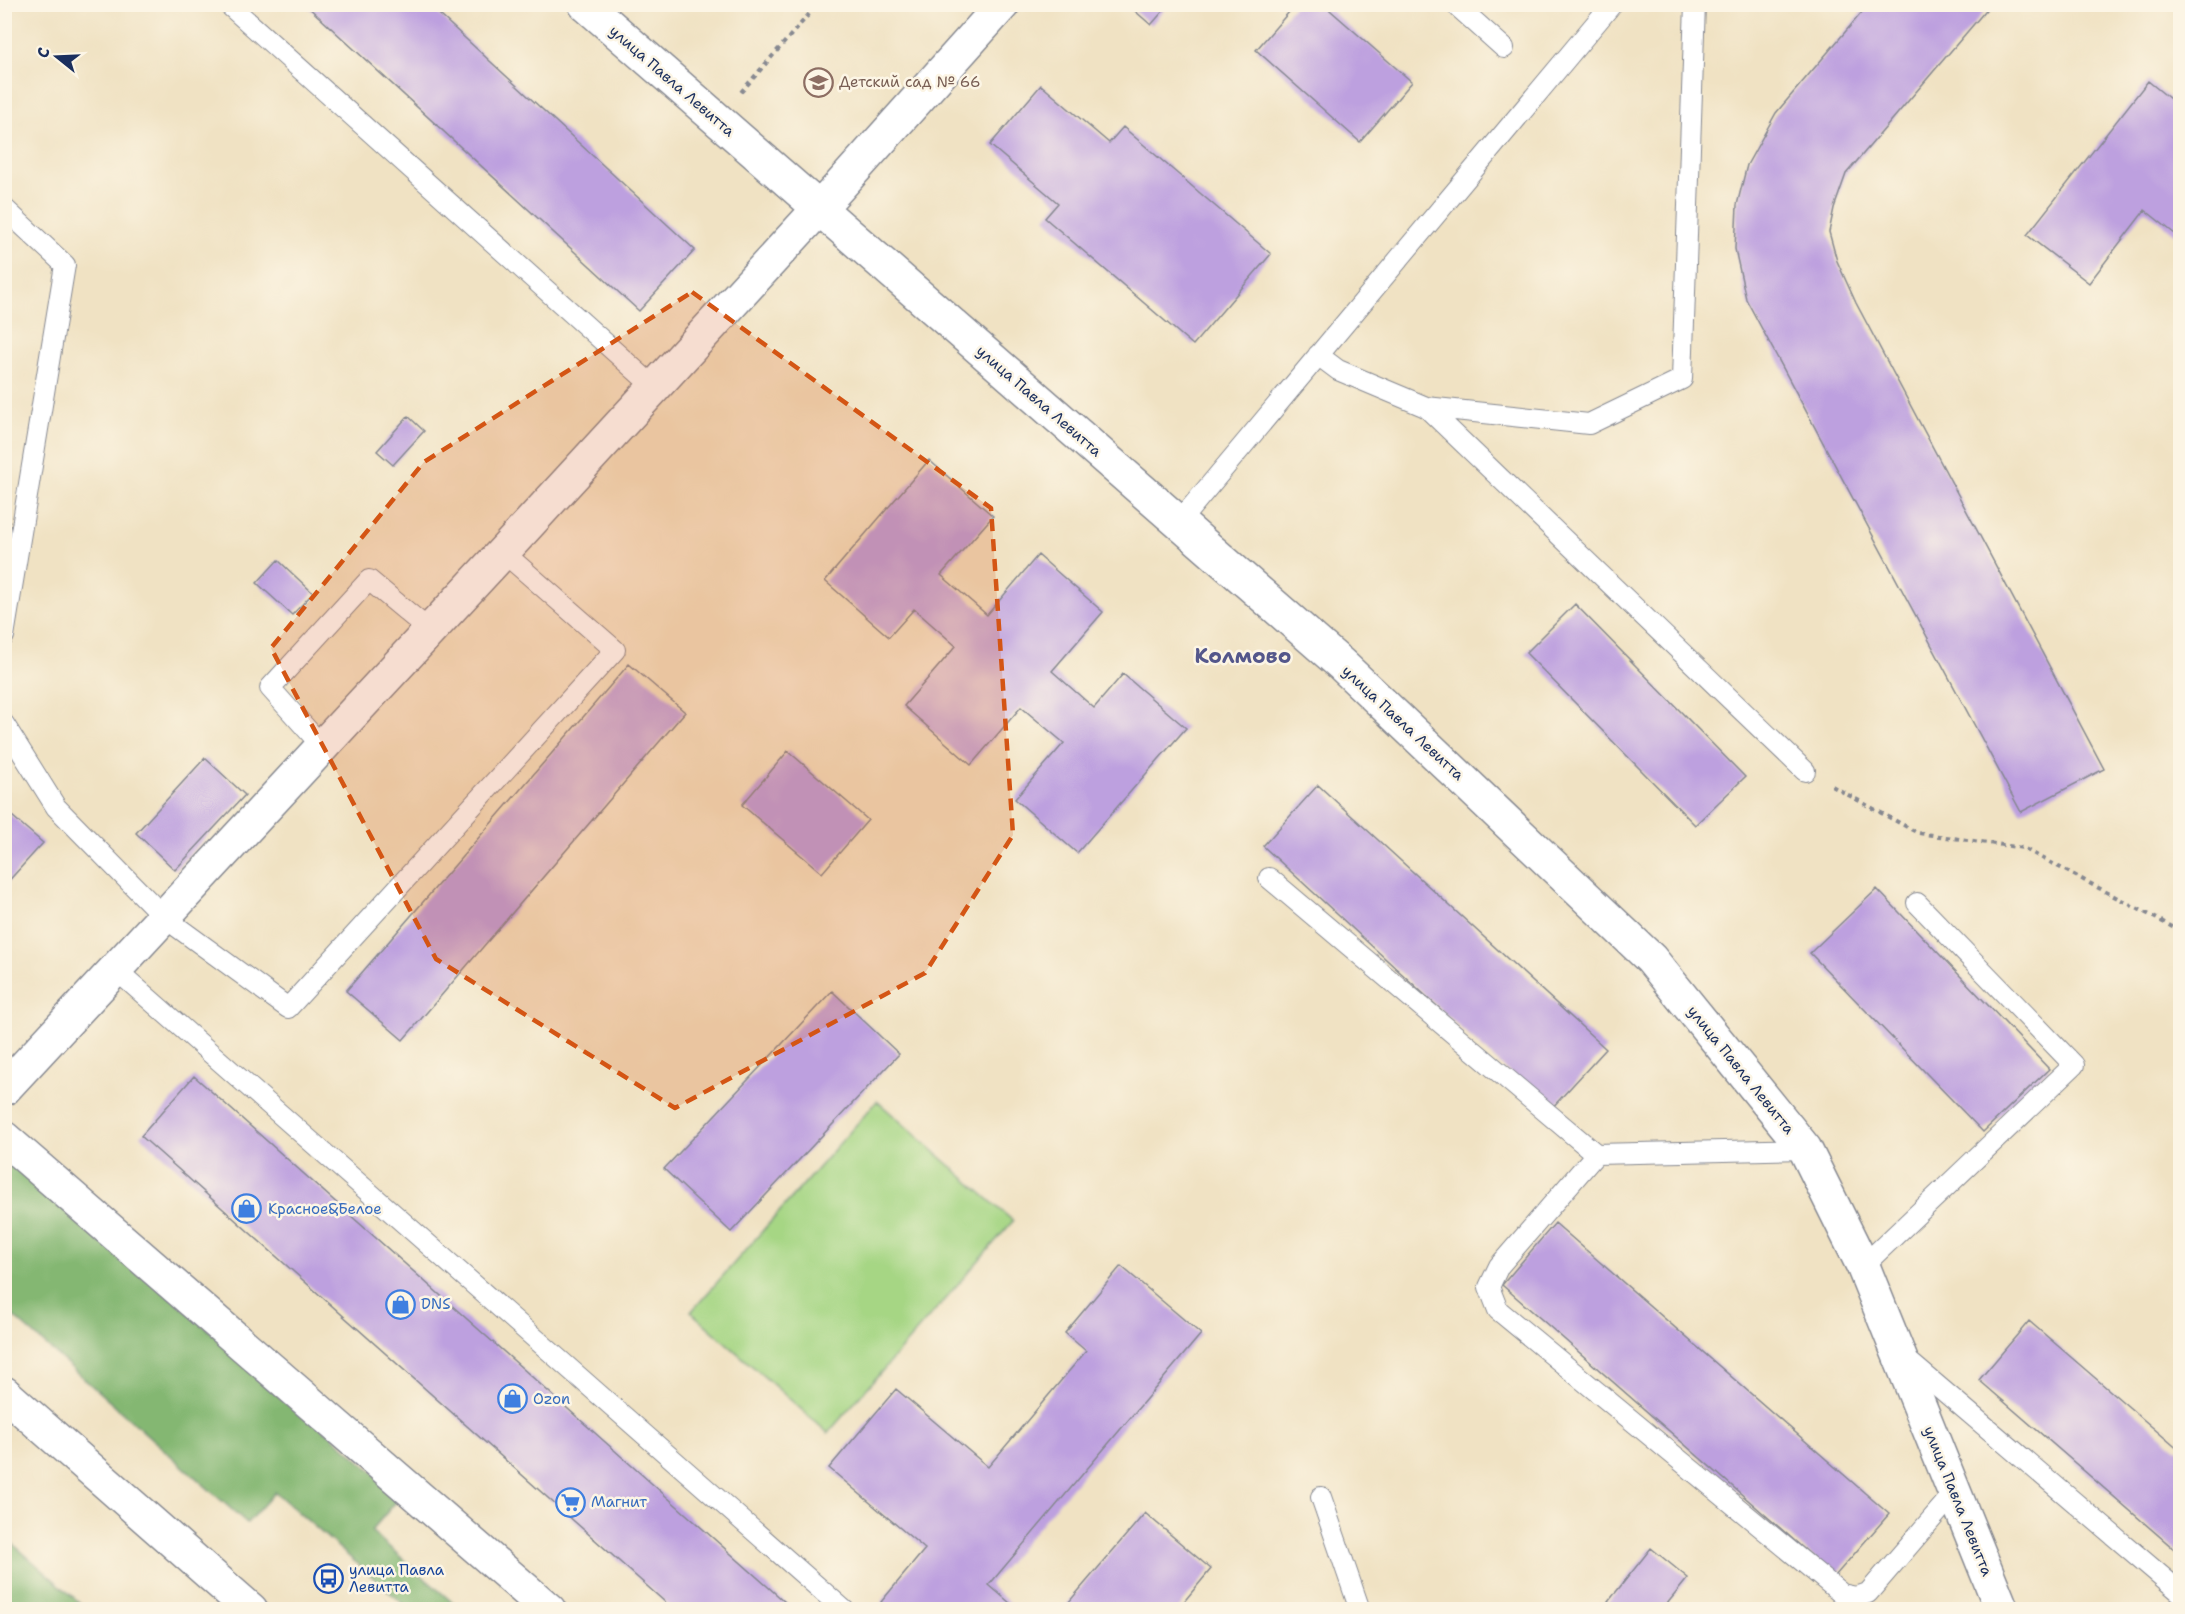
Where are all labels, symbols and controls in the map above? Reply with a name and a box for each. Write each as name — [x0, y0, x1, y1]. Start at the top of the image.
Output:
street label: улица Павла Левитта — [605, 21, 739, 141]
north arrow — [27, 27, 87, 87]
text: С — [32, 44, 55, 60]
school or university icon: Детский сад № 66 — [802, 66, 834, 98]
place label: Детский сад № 66 — [839, 72, 980, 92]
street label: улица Павла Левитта — [972, 341, 1106, 461]
district label: Колмово — [1194, 642, 1292, 670]
street label: улица Павла Левитта — [1338, 661, 1469, 785]
street label: улица Павла Левитта — [1683, 1002, 1800, 1139]
shop icon: Красное&Белое — [231, 1193, 263, 1225]
place label: Красное&Белое — [268, 1199, 382, 1219]
shop icon: DNS — [384, 1288, 416, 1320]
place label: DNS — [421, 1294, 451, 1314]
shop icon: Ozon — [496, 1383, 528, 1415]
place label: Ozon — [533, 1389, 570, 1409]
street label: улица Павла Левитта — [1919, 1423, 1997, 1580]
supermarket icon: Магнит — [554, 1486, 586, 1518]
place label: Магнит — [591, 1492, 647, 1512]
place label: улица Павла Левитта — [349, 1560, 445, 1597]
bus stop icon: улица Павла Левитта — [312, 1563, 344, 1595]

